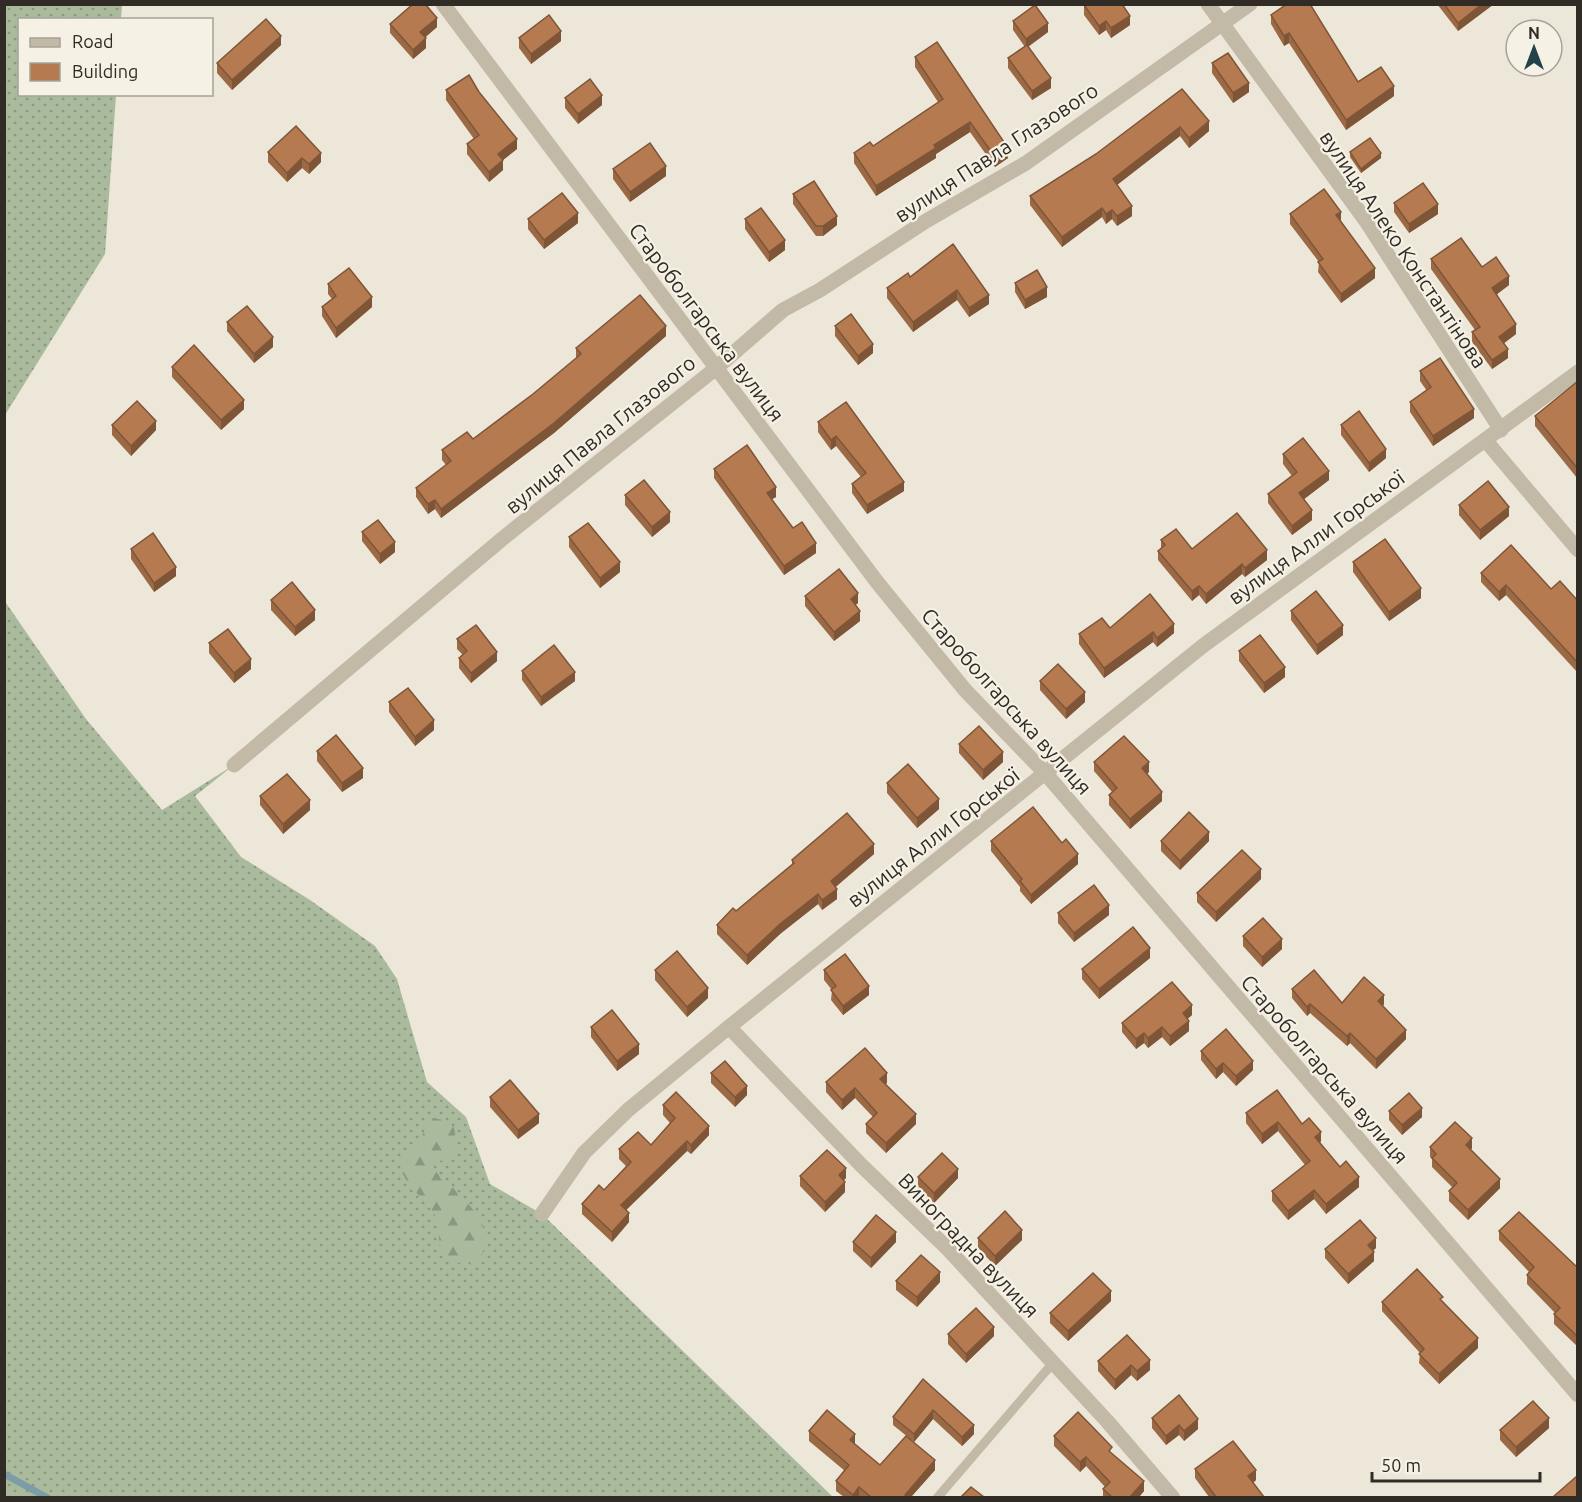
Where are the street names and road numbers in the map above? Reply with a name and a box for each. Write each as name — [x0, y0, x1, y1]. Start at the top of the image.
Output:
street label: вулиця Павла Глазового — [890, 77, 1102, 227]
street label: вулиця Алеко Константінова — [1316, 126, 1492, 372]
street label: Староболгарська вулиця — [625, 218, 789, 426]
street label: вулиця Павла Глазового — [500, 350, 700, 518]
street label: вулиця Алли Горської — [1223, 465, 1409, 609]
street label: Староболгарська вулиця — [917, 603, 1097, 799]
street label: вулиця Алли Горської — [842, 762, 1024, 912]
street label: Староболгарська вулиця — [1237, 970, 1413, 1168]
street label: Виноградна вулиця — [894, 1168, 1044, 1322]

